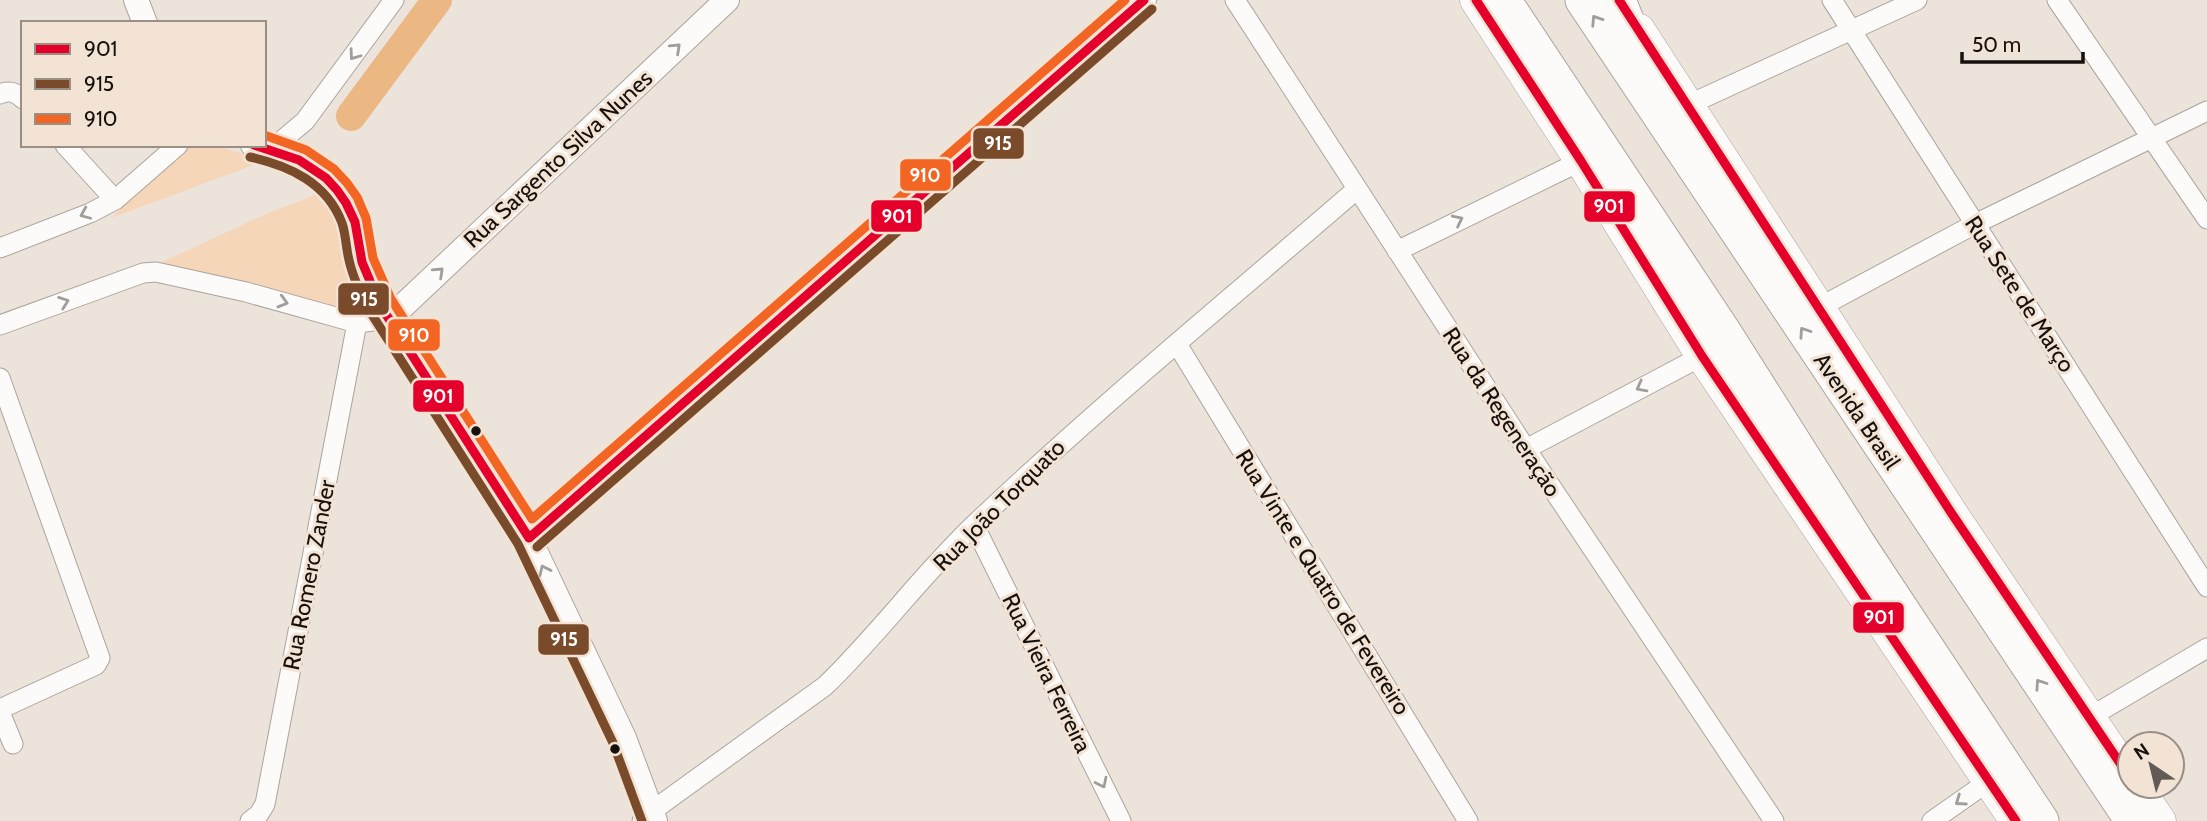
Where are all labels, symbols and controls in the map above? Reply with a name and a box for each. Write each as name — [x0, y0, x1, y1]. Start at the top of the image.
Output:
one-way arrow — [1592, 15, 1604, 28]
legend — [21, 21, 266, 147]
scale bar — [1962, 21, 2083, 65]
text: 50 m — [1972, 32, 2021, 57]
text: 901 — [84, 36, 117, 61]
one-way arrow — [668, 44, 681, 57]
one-way arrow — [350, 47, 362, 60]
street label: Rua Sargento Silva Nunes — [458, 64, 658, 254]
text: 915 — [84, 71, 114, 96]
text: 910 — [84, 106, 117, 131]
line badge: 915 — [972, 127, 1025, 160]
text: 915 — [984, 132, 1012, 155]
line badge: 910 — [899, 158, 952, 192]
text: 910 — [909, 164, 941, 187]
line badge: 901 — [1583, 190, 1636, 223]
text: 901 — [1593, 195, 1625, 218]
line badge: 901 — [870, 199, 923, 233]
text: 901 — [881, 205, 913, 228]
one-way arrow — [80, 206, 92, 220]
street label: Rua Sete de Março — [1959, 211, 2081, 377]
one-way arrow — [1451, 215, 1463, 229]
one-way arrow — [431, 268, 444, 280]
line badge: 915 — [337, 282, 390, 316]
text: 915 — [350, 288, 378, 311]
one-way arrow — [277, 294, 289, 308]
one-way arrow — [58, 296, 70, 310]
line badge: 910 — [387, 318, 441, 352]
street label: Rua da Regeneração — [1437, 322, 1567, 502]
text: 910 — [398, 324, 430, 347]
one-way arrow — [1800, 327, 1812, 340]
street label: Avenida Brasil — [1808, 347, 1907, 475]
line badge: 901 — [412, 379, 465, 413]
one-way arrow — [1636, 379, 1648, 392]
text: 901 — [422, 385, 454, 408]
unlabelled marker — [469, 424, 483, 438]
street label: Rua João Torquato — [927, 433, 1071, 577]
street label: Rua Vinte e Quatro de Fevereiro — [1230, 444, 1416, 720]
street label: Rua Romero Zander — [277, 477, 341, 672]
one-way arrow — [538, 565, 552, 577]
street label: Rua Vieira Ferreira — [996, 589, 1098, 757]
line badge: 901 — [1852, 601, 1905, 634]
text: 901 — [1863, 606, 1895, 629]
line badge: 915 — [537, 623, 590, 656]
text: 915 — [550, 628, 578, 651]
one-way arrow — [2036, 679, 2048, 692]
north arrow — [2116, 730, 2186, 800]
text: N — [2129, 738, 2154, 765]
unlabelled marker — [608, 742, 622, 756]
one-way arrow — [1094, 776, 1108, 788]
one-way arrow — [1955, 793, 1968, 806]

